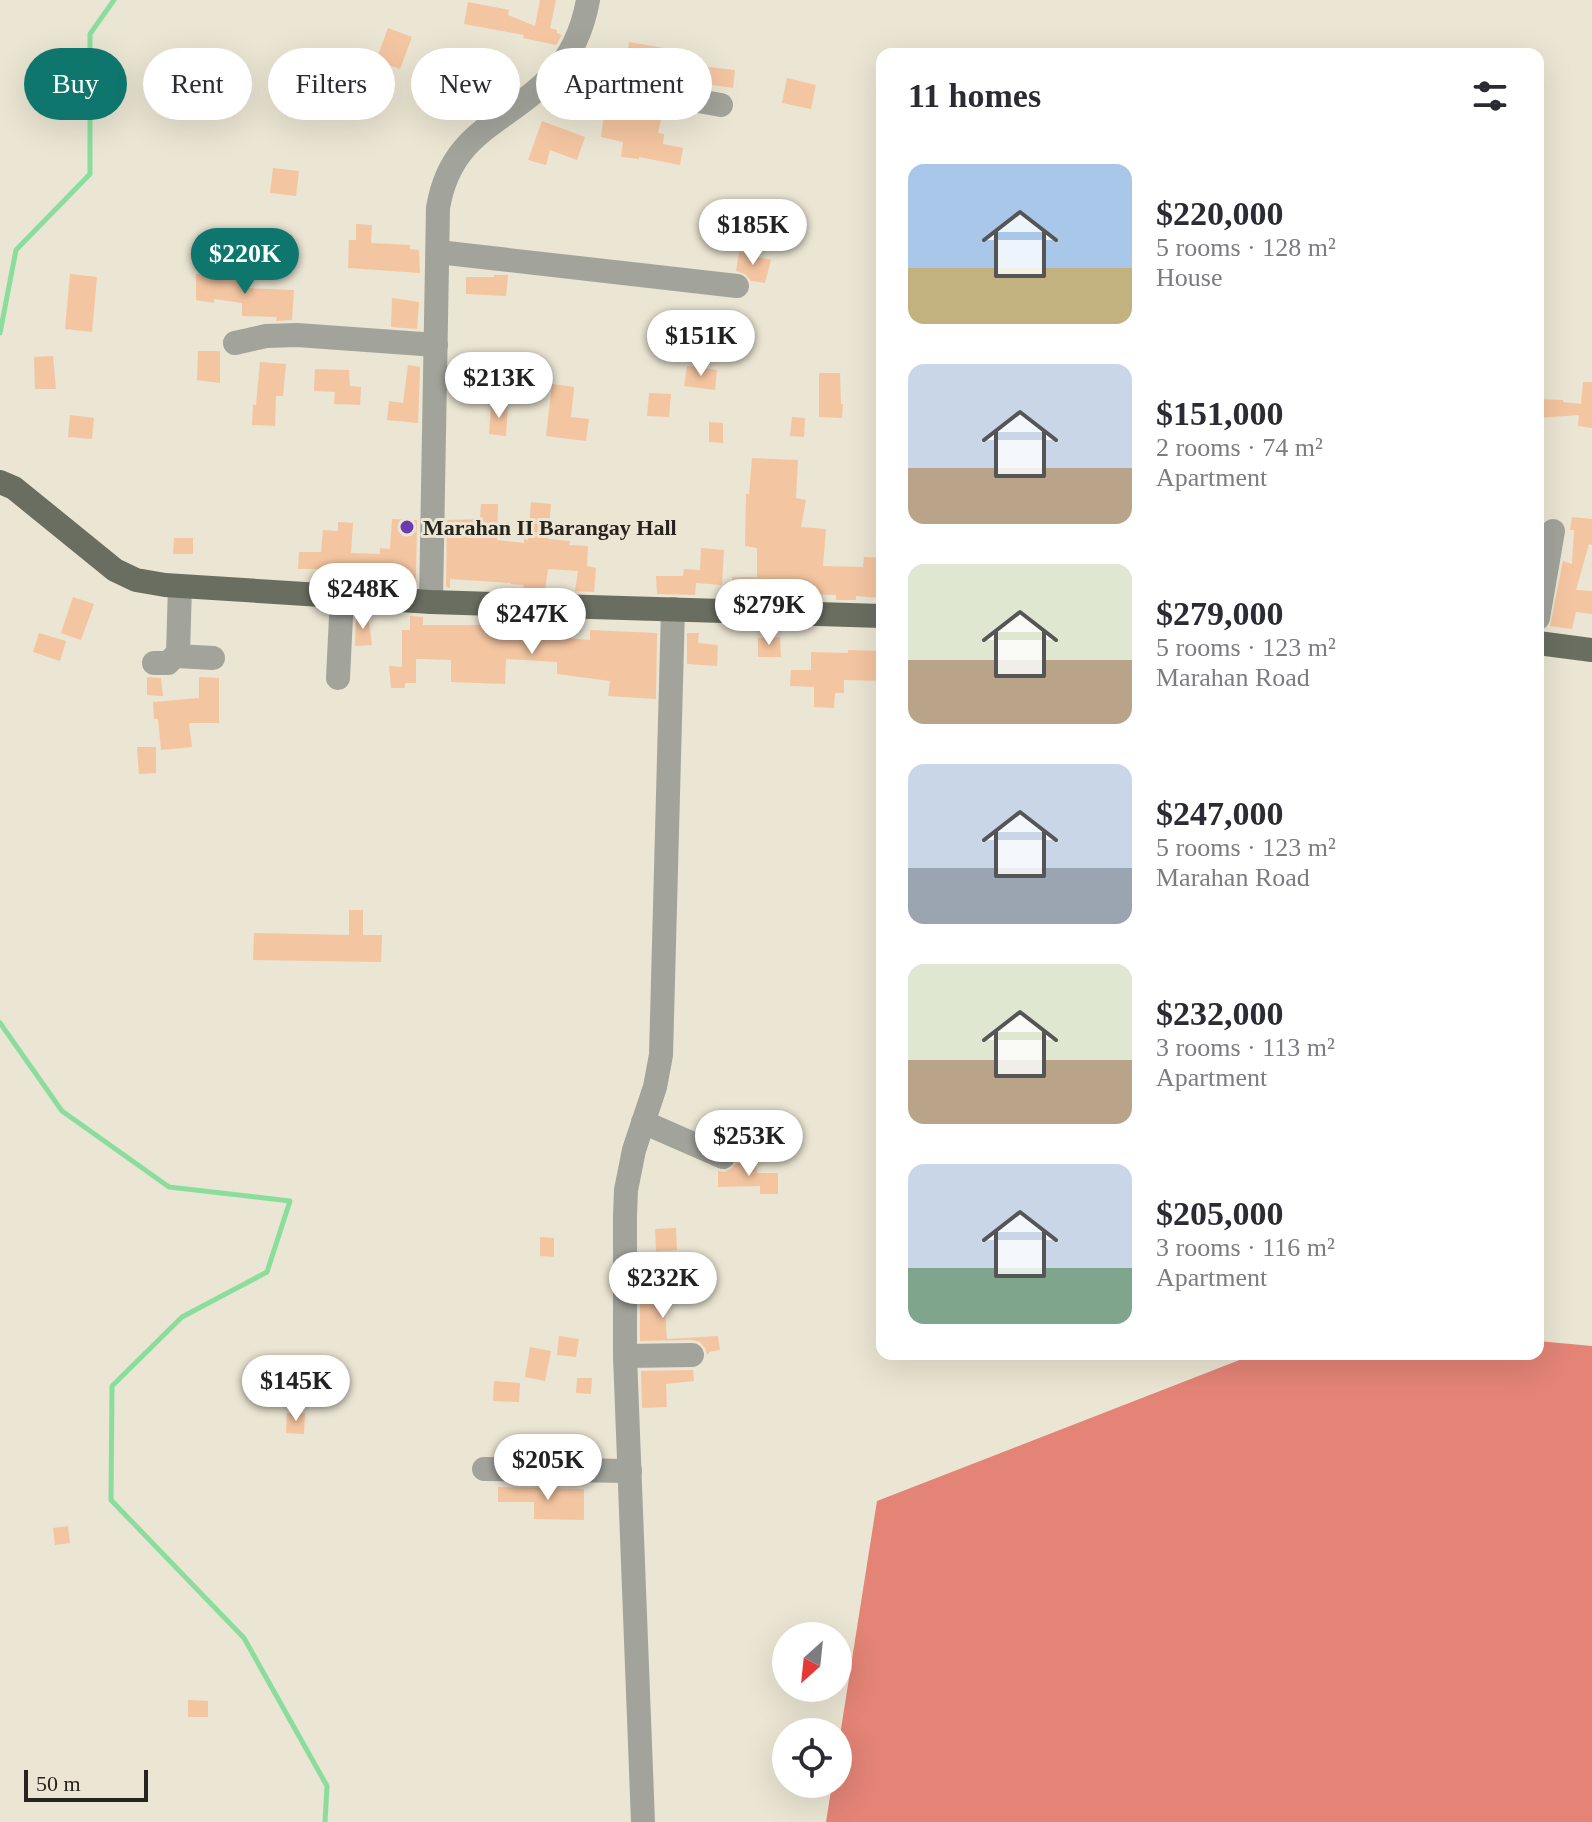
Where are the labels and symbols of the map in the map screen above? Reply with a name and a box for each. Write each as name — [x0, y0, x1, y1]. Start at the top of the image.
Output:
pin: $185K — [697, 199, 809, 267]
pin: $220K — [189, 228, 301, 296]
pin: $151K — [645, 310, 757, 378]
pin: $213K — [443, 352, 555, 420]
place label: Marahan II Barangay Hall — [423, 515, 677, 540]
marker: Marahan II Barangay Hall — [398, 518, 416, 536]
pin: $248K — [307, 563, 419, 631]
pin: $279K — [713, 579, 825, 647]
pin: $247K — [476, 588, 588, 656]
pin: $253K — [693, 1110, 805, 1178]
pin: $232K — [607, 1252, 719, 1320]
pin: $145K — [240, 1355, 352, 1423]
pin: $205K — [492, 1434, 604, 1502]
north arrow — [772, 1622, 852, 1702]
scale bar — [24, 1766, 148, 1802]

